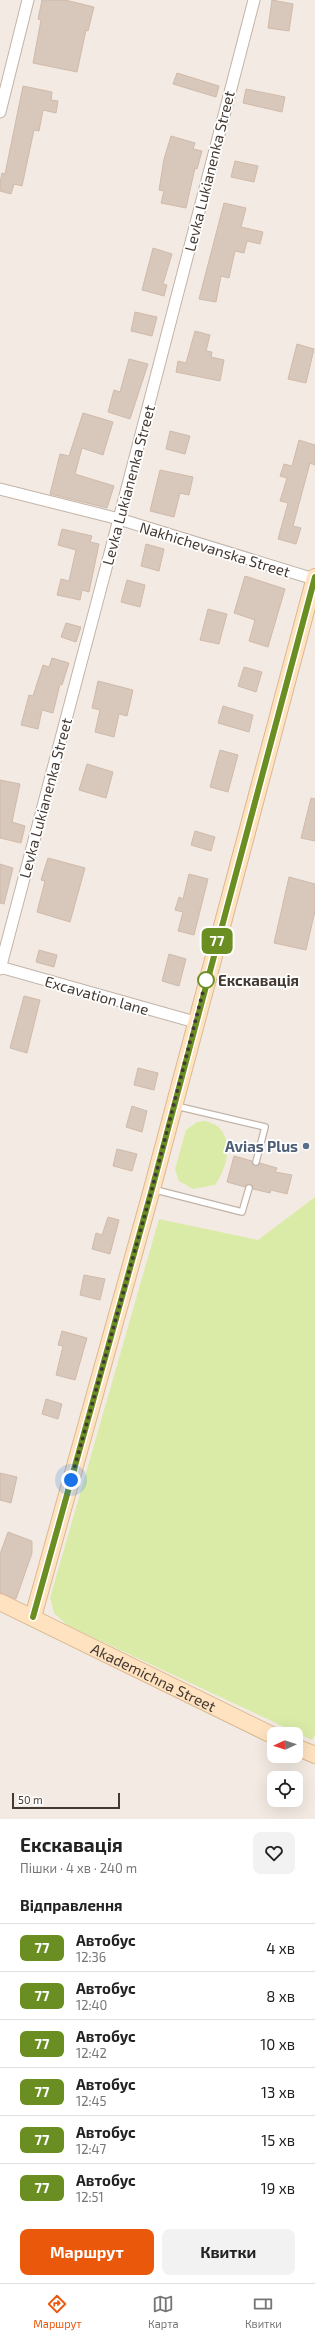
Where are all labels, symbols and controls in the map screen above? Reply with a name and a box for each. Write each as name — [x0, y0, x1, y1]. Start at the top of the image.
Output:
street label: Levka Lukianenka Street — [180, 88, 238, 253]
street label: Levka Lukianenka Street — [98, 403, 158, 567]
street label: Nakhichevanska Street — [138, 518, 293, 581]
street label: Levka Lukianenka Street — [15, 716, 75, 880]
line badge: 77 — [199, 928, 235, 954]
text: 77 — [210, 932, 224, 949]
marker: Екскавація — [197, 971, 215, 989]
place label: Екскавація — [218, 971, 299, 989]
street label: Excavation lane — [43, 972, 151, 1018]
place label: Avias Plus — [225, 1137, 298, 1155]
marker: Avias Plus — [301, 1141, 311, 1151]
your location — [61, 1470, 81, 1490]
street label: Akademichna Street — [88, 1639, 219, 1715]
north arrow — [267, 1727, 303, 1763]
map controls — [267, 1727, 303, 1807]
button: locate — [267, 1771, 303, 1807]
scale bar — [12, 1791, 120, 1810]
text: 50 m — [18, 1793, 43, 1806]
button: heart — [253, 1832, 295, 1874]
text: Екскавація — [20, 1833, 123, 1856]
text: Пішки · 4 хв · 240 m — [20, 1860, 137, 1876]
text: Відправлення — [20, 1896, 122, 1914]
text: Автобус — [76, 1931, 136, 1949]
text: 77 — [35, 1939, 49, 1956]
text: 4 хв — [266, 1939, 295, 1957]
text: 12:36 — [76, 1949, 106, 1965]
text: Автобус — [76, 1979, 136, 1997]
text: 77 — [35, 1987, 49, 2004]
text: 8 хв — [266, 1987, 295, 2005]
text: 12:40 — [76, 1997, 107, 2013]
text: Автобус — [76, 2027, 136, 2045]
text: 77 — [35, 2035, 49, 2052]
text: 10 хв — [260, 2035, 295, 2053]
text: 12:42 — [76, 2045, 107, 2061]
text: Автобус — [76, 2075, 136, 2093]
text: 77 — [35, 2083, 49, 2100]
text: 13 хв — [261, 2083, 295, 2101]
text: 12:45 — [76, 2093, 107, 2109]
text: Автобус — [76, 2123, 136, 2141]
text: 77 — [35, 2131, 49, 2148]
text: 15 хв — [261, 2131, 295, 2149]
text: 12:47 — [76, 2141, 106, 2157]
text: Автобус — [76, 2171, 136, 2189]
text: 77 — [35, 2179, 49, 2196]
text: 19 хв — [261, 2179, 295, 2197]
text: 12:51 — [76, 2189, 104, 2205]
button: Маршрут — [20, 2229, 154, 2275]
button: Квитки — [162, 2229, 295, 2275]
tab: Маршрут — [33, 2293, 82, 2330]
tab: Карта — [148, 2293, 179, 2330]
tab: Квитки — [245, 2293, 282, 2330]

